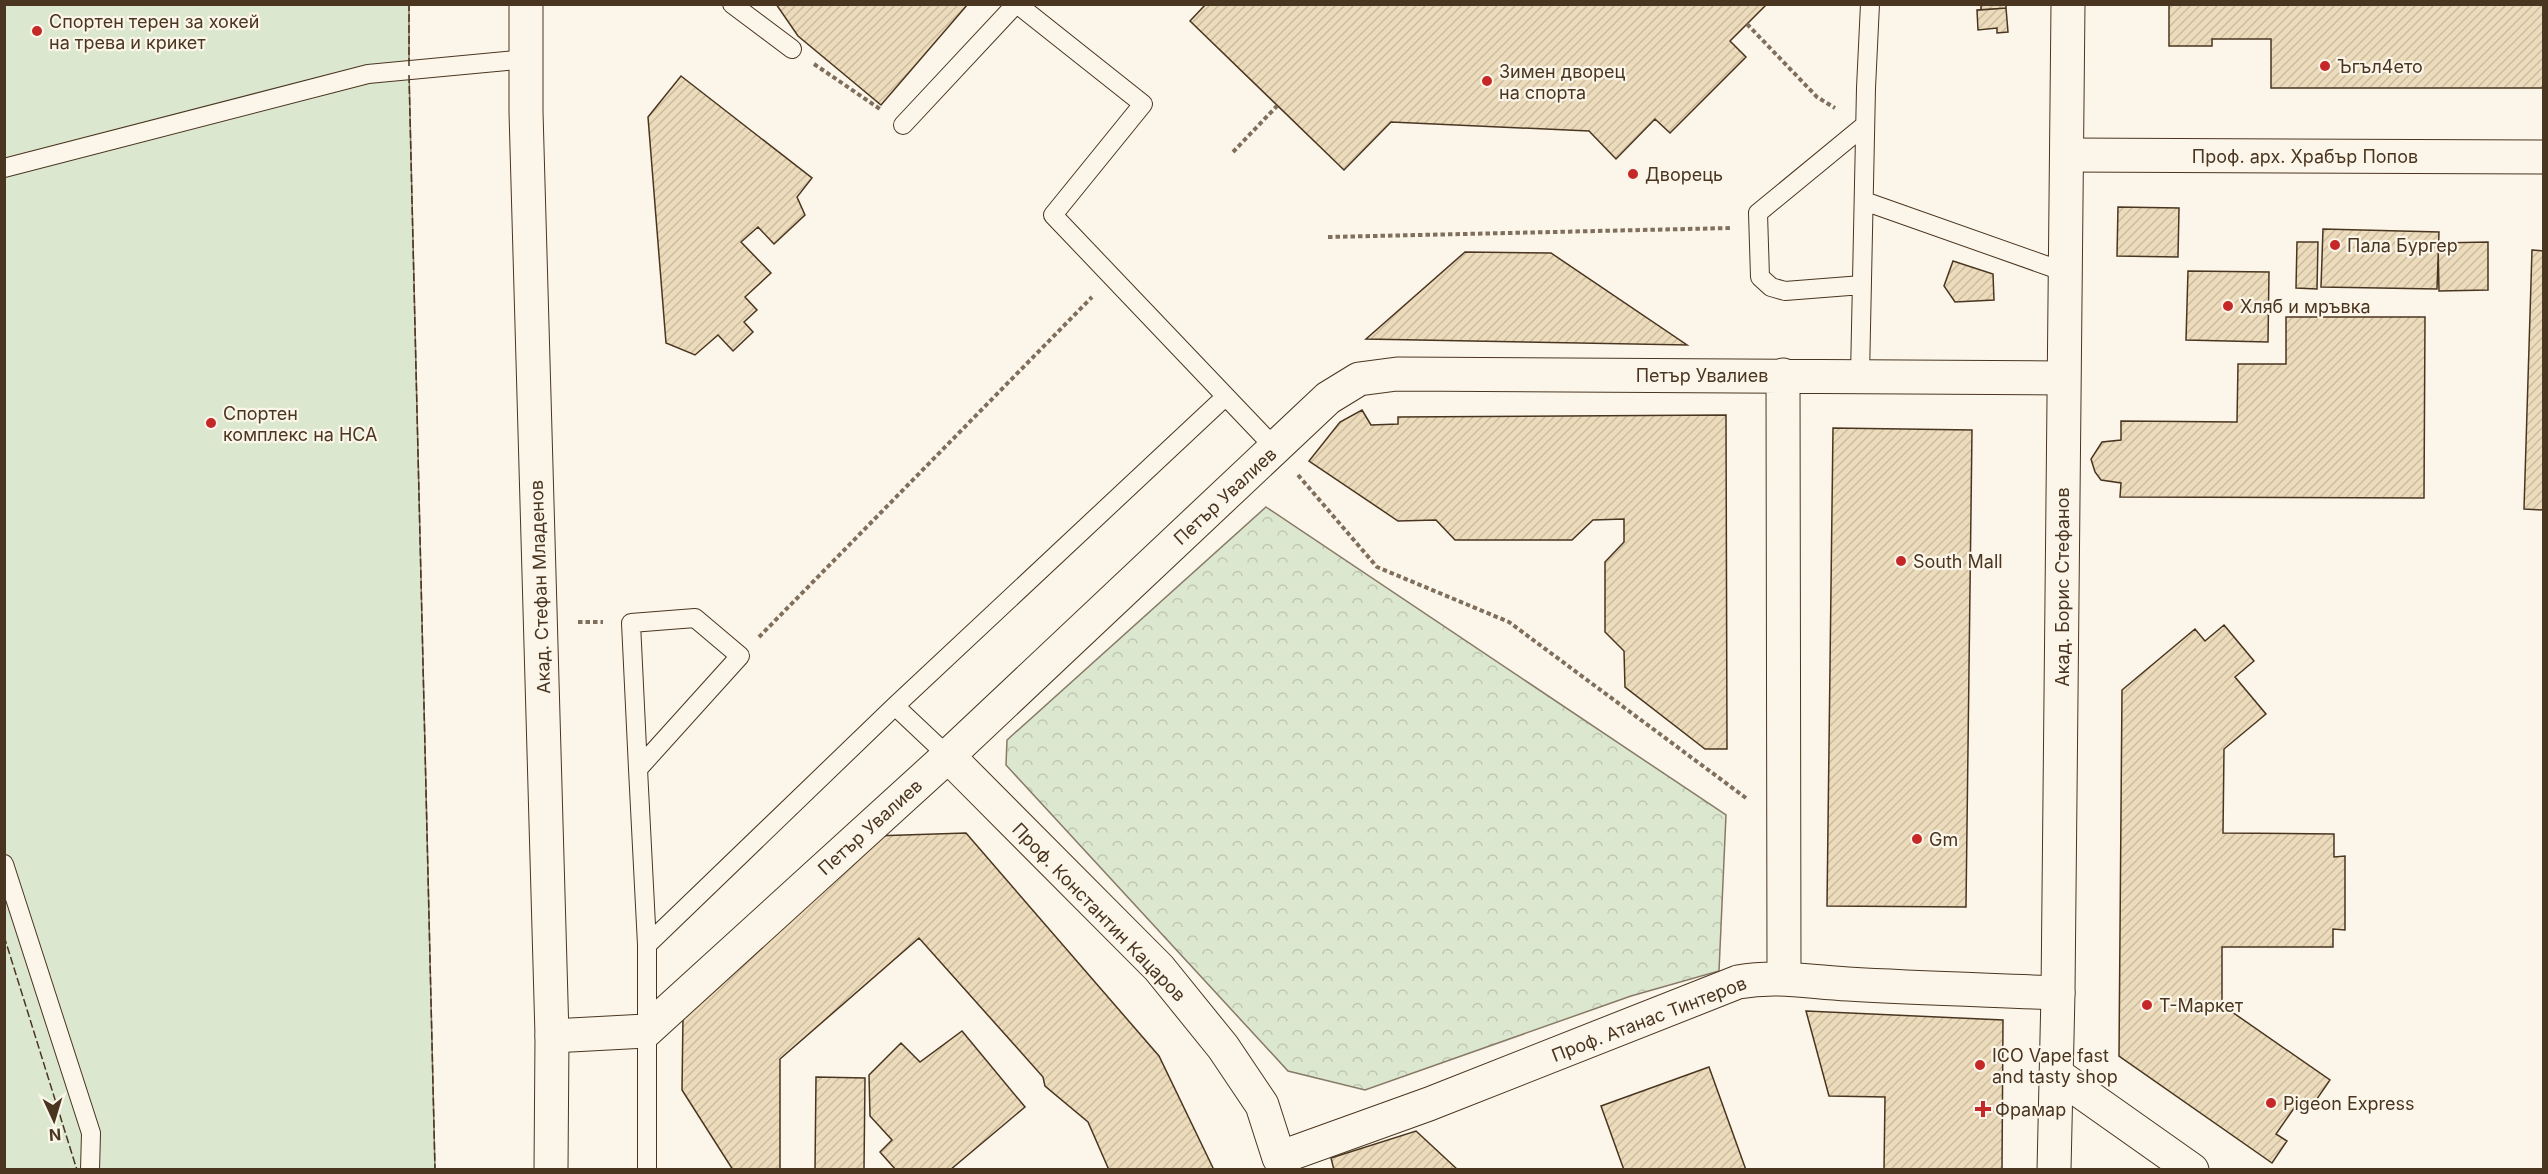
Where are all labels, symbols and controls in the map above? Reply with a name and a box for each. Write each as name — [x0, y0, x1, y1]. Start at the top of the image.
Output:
place label: Спортен терен за хокей на трева и крикет — [49, 11, 259, 53]
marker: Спортен терен за хокей на трева и крикет — [30, 24, 44, 38]
place label: Ъгъл4ето — [2337, 56, 2423, 77]
marker: Ъгъл4ето — [2318, 59, 2332, 73]
place label: Зимен дворец на спорта — [1499, 61, 1626, 103]
marker: Зимен дворец на спорта — [1480, 74, 1494, 88]
street label: Проф. арх. Храбър Попов — [2192, 146, 2418, 167]
place label: Дворець — [1645, 164, 1723, 185]
marker: Дворець — [1626, 167, 1640, 181]
place label: Пала Бургер — [2347, 235, 2458, 256]
marker: Пала Бургер — [2328, 238, 2342, 252]
place label: Хляб и мръвка — [2240, 296, 2371, 317]
marker: Хляб и мръвка — [2221, 299, 2235, 313]
street label: Петър Увалиев — [1636, 365, 1768, 386]
place label: Спортен комплекс на НСА — [223, 403, 378, 445]
marker: Спортен комплекс на НСА — [204, 416, 218, 430]
street label: Петър Увалиев — [1169, 443, 1281, 549]
street label: Акад. Стефан Младенов — [526, 480, 554, 694]
street label: Акад. Борис Стефанов — [2052, 487, 2073, 687]
place label: South Mall — [1913, 551, 2003, 572]
marker: South Mall — [1894, 554, 1908, 568]
street label: Петър Увалиев — [814, 775, 926, 879]
street label: Проф. Константин Кацаров — [1008, 818, 1190, 1006]
place label: Gm — [1929, 829, 1958, 850]
marker: Gm — [1910, 832, 1924, 846]
street label: Проф. Атанас Тинтеров — [1549, 972, 1749, 1066]
place label: Т-Маркет — [2159, 995, 2244, 1016]
marker: Т-Маркет — [2140, 998, 2154, 1012]
place label: ICO Vape fast and tasty shop — [1992, 1045, 2118, 1087]
marker: ICO Vape fast and tasty shop — [1973, 1058, 1987, 1072]
north arrow — [24, 1090, 84, 1150]
place label: Pigeon Express — [2283, 1093, 2415, 1114]
marker: Pigeon Express — [2264, 1096, 2278, 1110]
place label: Фрамар — [1995, 1099, 2066, 1120]
marker: Фрамар — [1976, 1102, 1990, 1116]
text: N — [48, 1125, 62, 1145]

